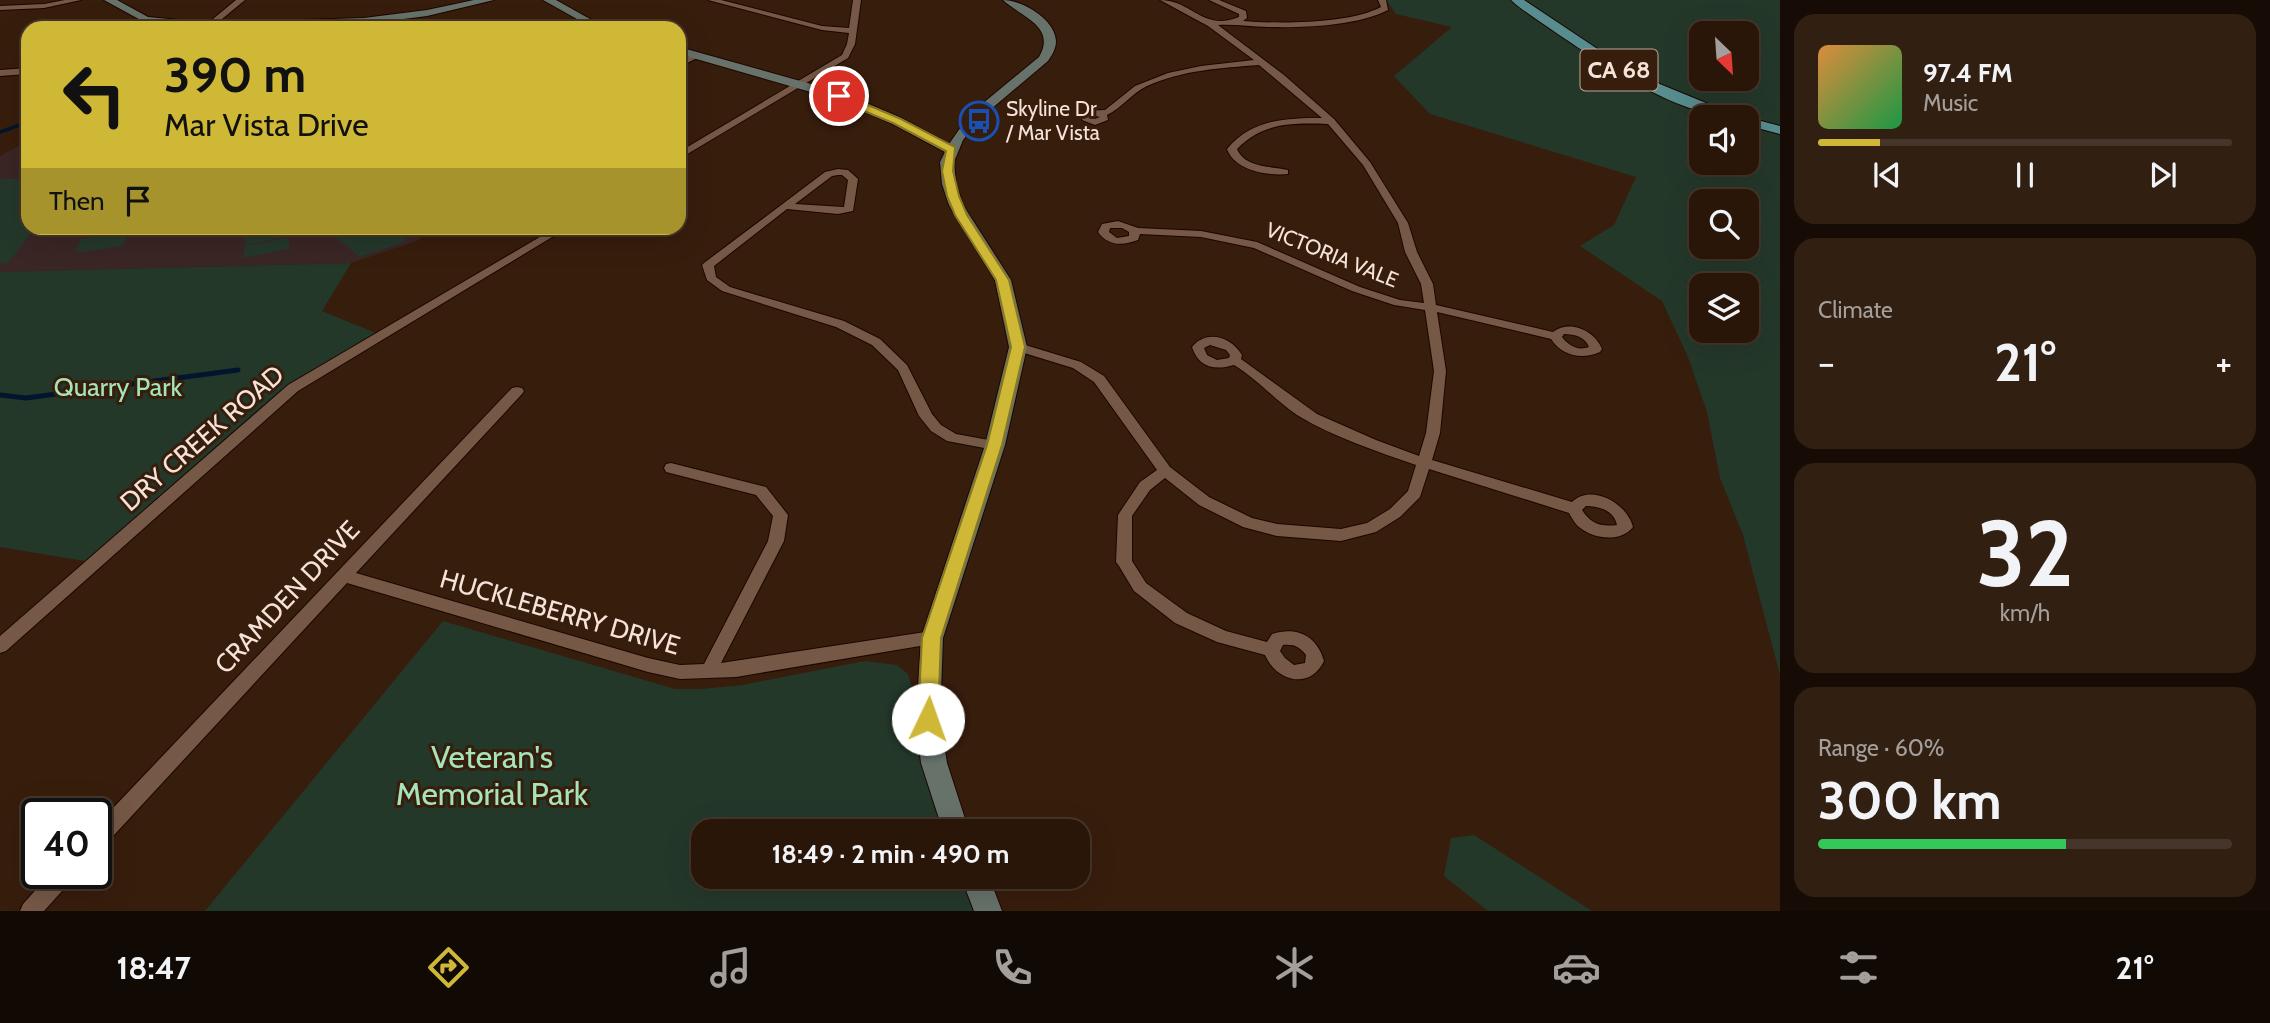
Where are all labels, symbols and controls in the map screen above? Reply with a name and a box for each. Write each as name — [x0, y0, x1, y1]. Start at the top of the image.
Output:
north arrow — [1689, 21, 1759, 91]
map controls — [1689, 21, 1759, 343]
text: 390 m — [164, 45, 306, 104]
icon: left — [49, 49, 140, 140]
road number: CA 68 — [1580, 50, 1658, 90]
text: 97.4 FM — [1923, 57, 2013, 89]
pin — [809, 66, 869, 126]
icon: arrive — [820, 77, 858, 115]
text: Music — [1923, 89, 1978, 117]
place label: Skyline Dr / Mar Vista — [1005, 96, 1100, 145]
bus stop icon: Skyline Dr / Mar Vista — [958, 100, 1000, 142]
text: Mar Vista Drive — [164, 105, 369, 144]
button: sound — [1689, 105, 1759, 175]
icon: previous — [1868, 156, 1906, 194]
icon: pause — [2006, 156, 2044, 194]
icon: next — [2144, 156, 2182, 194]
icon: arrive — [119, 182, 157, 220]
text: Then — [49, 185, 105, 217]
button: search — [1689, 189, 1759, 259]
street label: VICTORIA VALE — [1262, 217, 1402, 292]
button: layers — [1689, 273, 1759, 343]
text: Climate — [1818, 296, 1893, 324]
text: 21° — [1994, 331, 2056, 394]
text: − — [1818, 339, 1835, 386]
text: + — [2215, 339, 2232, 386]
street label: DRY CREEK ROAD — [114, 358, 290, 518]
park label: Quarry Park — [54, 371, 182, 403]
text: 32 — [1976, 498, 2074, 609]
street label: CRAMDEN DRIVE — [208, 514, 366, 680]
street label: HUCKLEBERRY DRIVE — [436, 562, 684, 662]
text: km/h — [2000, 599, 2050, 627]
position arrow — [891, 682, 965, 756]
text: Range · 60% — [1818, 734, 1945, 762]
park label: Veteran's Memorial Park — [396, 737, 589, 813]
text: 300 km — [1818, 769, 2002, 832]
speed limit sign: 40 — [21, 798, 112, 889]
text: 18:49 · 2 min · 490 m — [772, 838, 1009, 870]
icon: directions — [424, 943, 473, 992]
icon: music — [706, 943, 755, 992]
icon: phone — [988, 943, 1037, 992]
icon: climate — [1270, 943, 1319, 992]
icon: car — [1552, 943, 1601, 992]
icon: filters — [1834, 943, 1883, 992]
text: 18:47 — [116, 948, 191, 987]
text: 21° — [2115, 948, 2153, 987]

